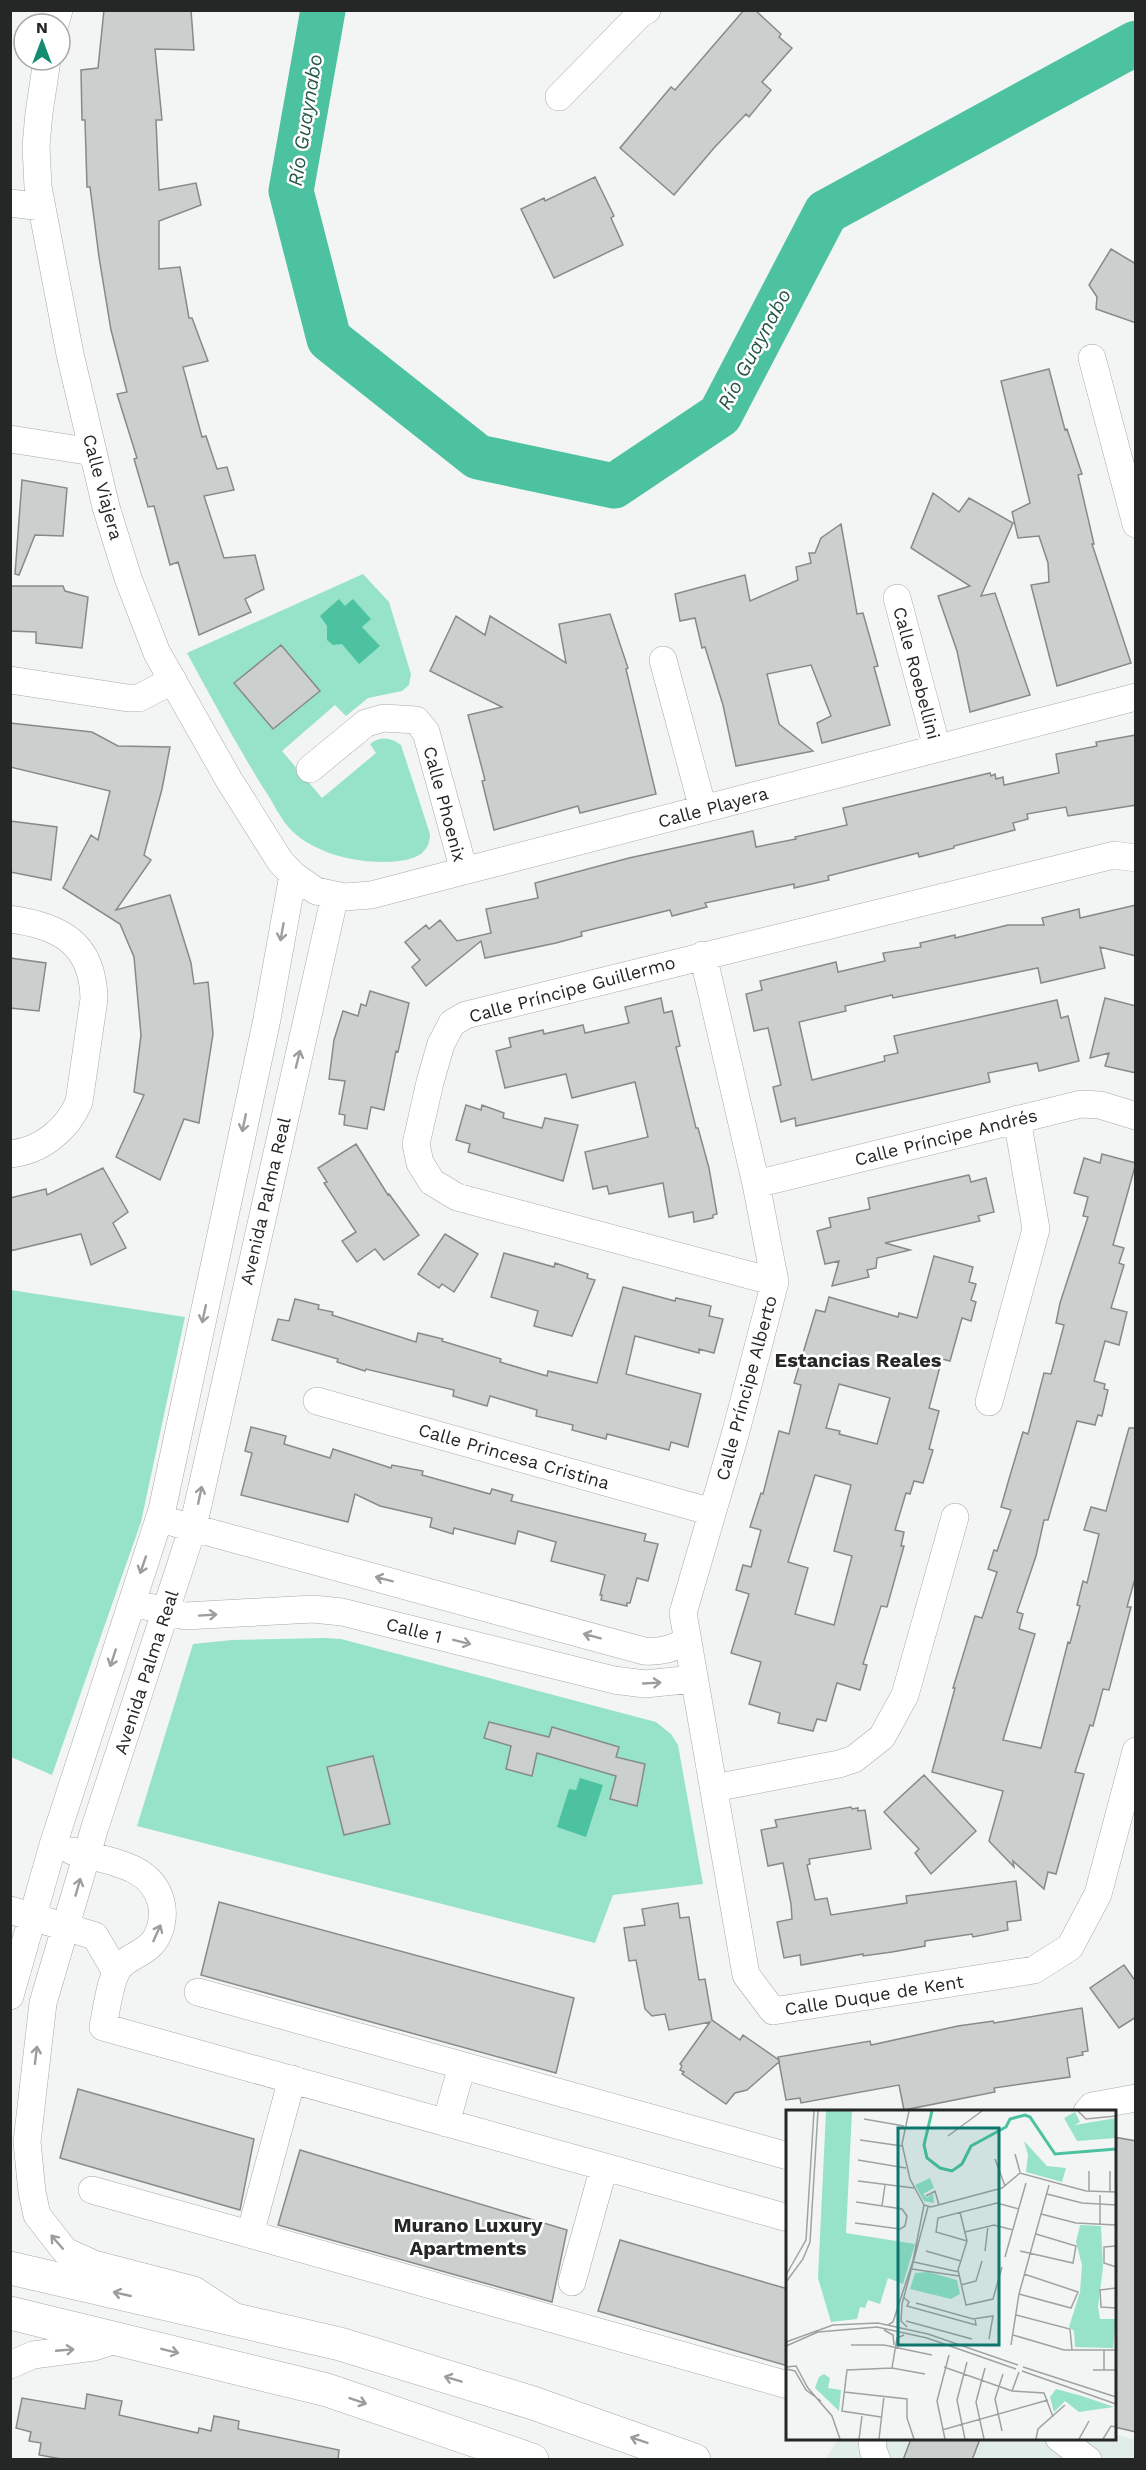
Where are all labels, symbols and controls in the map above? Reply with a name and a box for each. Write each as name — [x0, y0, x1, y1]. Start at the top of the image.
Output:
north arrow — [12, 12, 72, 72]
text: N — [36, 18, 48, 37]
water label: Río Guaynabo — [283, 52, 327, 188]
water label: Río Guaynabo — [712, 284, 796, 414]
street label: Calle Viajera — [79, 432, 127, 542]
street label: Calle Roebellini — [889, 604, 945, 742]
street label: Calle Phoenix — [419, 744, 471, 864]
street label: Calle Playera — [656, 782, 770, 832]
one-way arrow — [276, 922, 287, 941]
street label: Calle Príncipe Guillermo — [467, 951, 677, 1027]
one-way arrow — [293, 1050, 304, 1069]
street label: Calle Príncipe Andrés — [852, 1104, 1040, 1170]
one-way arrow — [238, 1114, 250, 1133]
street label: Avenida Palma Real — [235, 1115, 295, 1287]
street label: Calle Príncipe Alberto — [711, 1293, 781, 1483]
one-way arrow — [198, 1304, 209, 1323]
district label: Estancias Reales — [775, 1348, 942, 1372]
street label: Calle Princesa Cristina — [416, 1419, 612, 1493]
one-way arrow — [195, 1486, 207, 1505]
one-way arrow — [137, 1555, 148, 1574]
one-way arrow — [375, 1573, 394, 1585]
street label: Avenida Palma Real — [109, 1587, 183, 1757]
one-way arrow — [198, 1609, 218, 1620]
street label: Calle 1 — [384, 1613, 444, 1647]
one-way arrow — [583, 1630, 602, 1642]
one-way arrow — [452, 1636, 471, 1648]
one-way arrow — [106, 1648, 117, 1667]
one-way arrow — [642, 1678, 662, 1689]
one-way arrow — [73, 1878, 85, 1897]
one-way arrow — [152, 1924, 163, 1942]
street label: Calle Duque de Kent — [783, 1970, 965, 2020]
one-way arrow — [31, 2045, 42, 2065]
inset map — [786, 2110, 1116, 2440]
district label: Murano Luxury Apartments — [393, 2213, 543, 2260]
one-way arrow — [51, 2234, 64, 2250]
one-way arrow — [113, 2287, 132, 2299]
one-way arrow — [55, 2344, 75, 2355]
one-way arrow — [160, 2345, 179, 2357]
one-way arrow — [444, 2373, 463, 2384]
one-way arrow — [348, 2396, 367, 2407]
one-way arrow — [630, 2433, 648, 2444]

